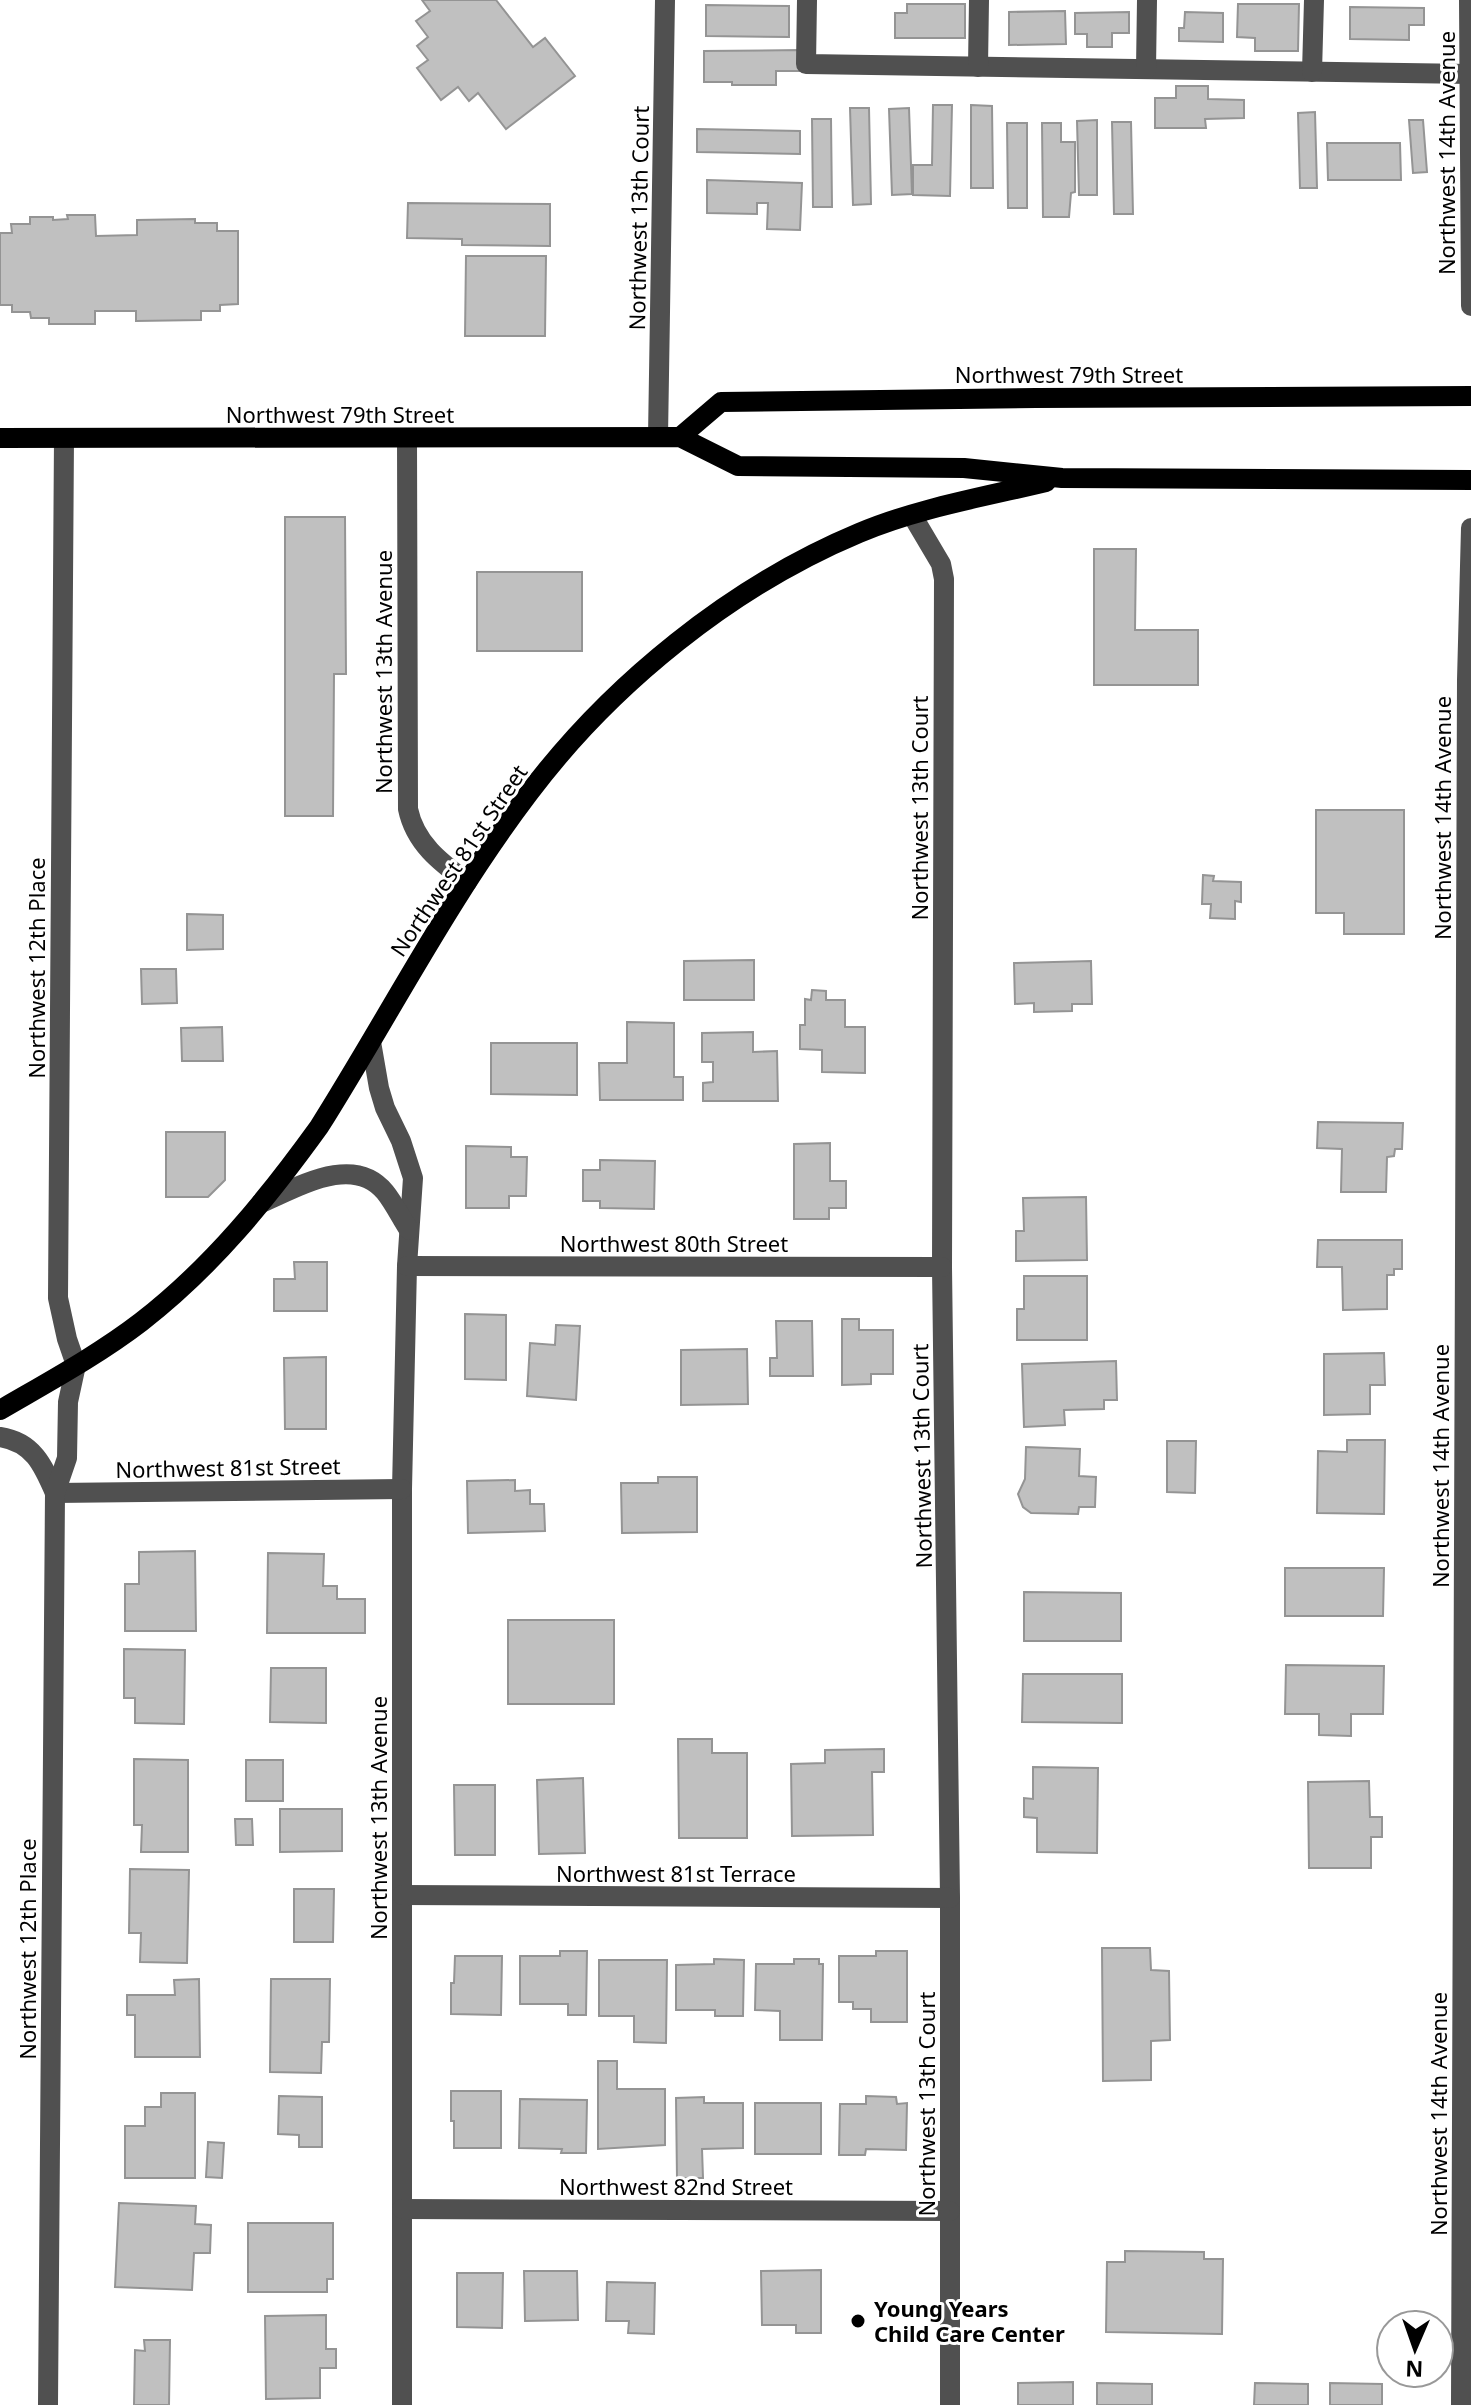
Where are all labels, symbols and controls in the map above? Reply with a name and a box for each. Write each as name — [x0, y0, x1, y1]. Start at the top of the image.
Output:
street label: Northwest 14th Avenue — [1431, 31, 1461, 275]
street label: Northwest 13th Court — [621, 105, 655, 331]
street label: Northwest 79th Street — [955, 359, 1183, 389]
street label: Northwest 79th Street — [226, 399, 454, 429]
street label: Northwest 13th Avenue — [368, 550, 398, 794]
street label: Northwest 13th Court — [904, 696, 934, 920]
street label: Northwest 14th Avenue — [1427, 696, 1457, 940]
street label: Northwest 81st Street — [383, 758, 533, 962]
street label: Northwest 12th Place — [21, 857, 51, 1079]
street label: Northwest 80th Street — [560, 1228, 788, 1258]
street label: Northwest 13th Court — [904, 1343, 938, 1569]
street label: Northwest 14th Avenue — [1425, 1344, 1455, 1588]
street label: Northwest 81st Street — [115, 1450, 341, 1484]
street label: Northwest 13th Avenue — [363, 1696, 393, 1940]
street label: Northwest 12th Place — [12, 1838, 42, 2060]
street label: Northwest 81st Terrace — [556, 1858, 796, 1888]
street label: Northwest 13th Court — [911, 1992, 941, 2216]
street label: Northwest 14th Avenue — [1423, 1992, 1453, 2236]
street label: Northwest 82nd Street — [559, 2171, 793, 2201]
place label: Young Years Child Care Center — [874, 2293, 1065, 2348]
north arrow — [1375, 2309, 1455, 2389]
marker: Young Years Child Care Center — [849, 2312, 867, 2330]
text: N — [1405, 2355, 1424, 2385]

